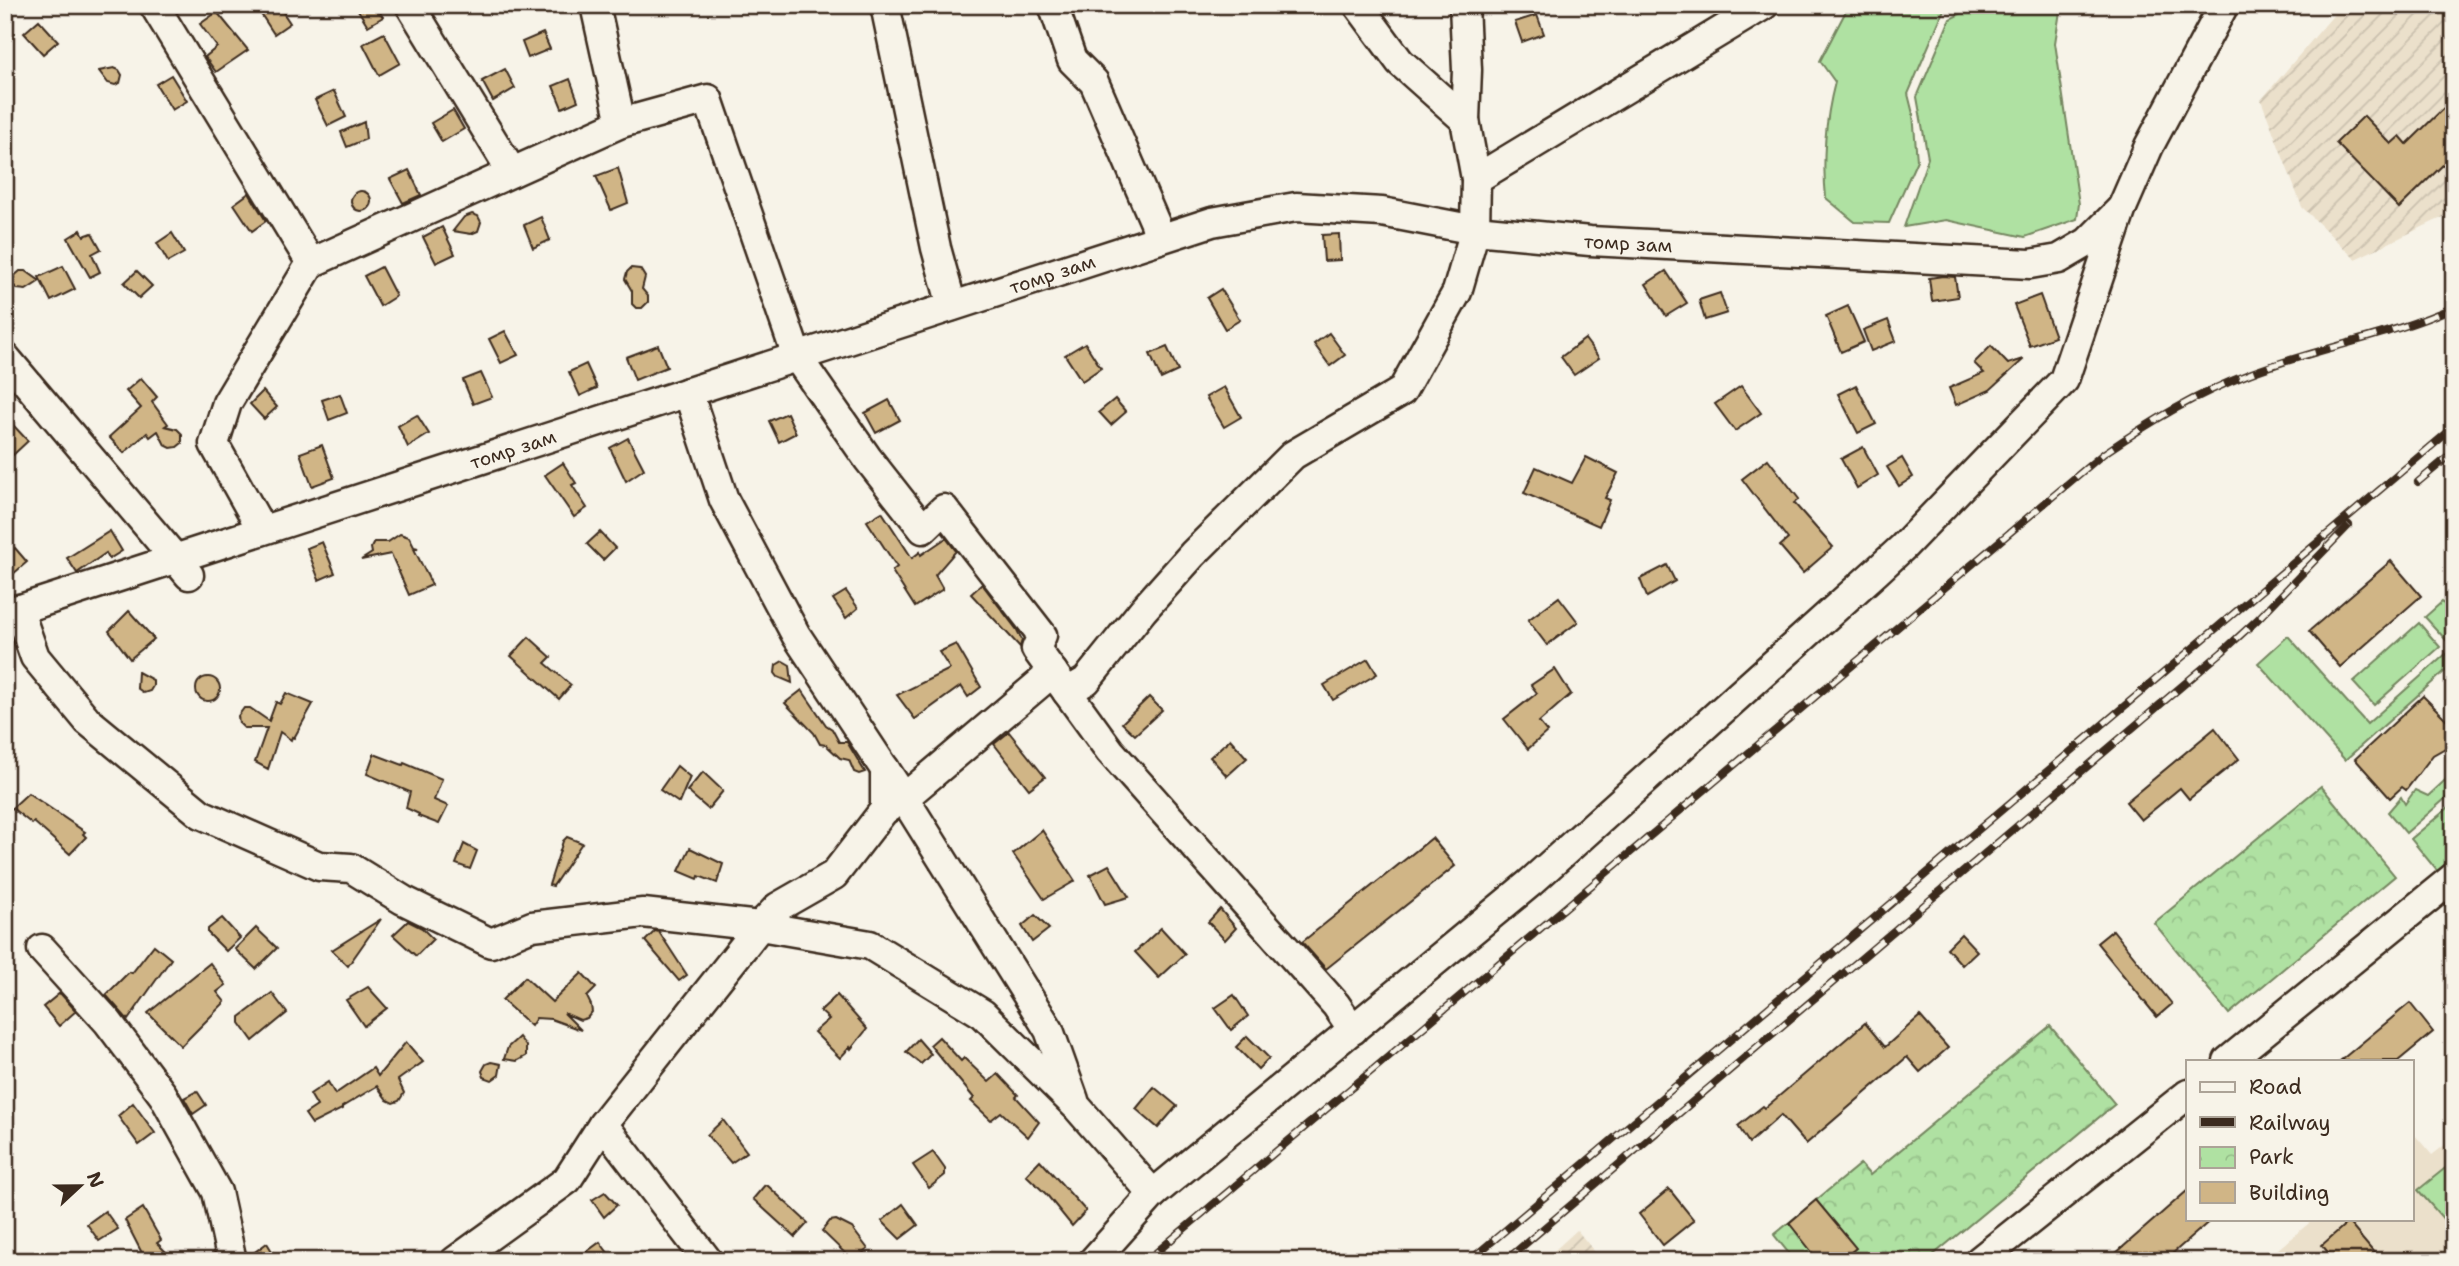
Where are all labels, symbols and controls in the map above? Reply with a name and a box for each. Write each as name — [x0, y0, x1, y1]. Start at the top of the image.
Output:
street label: томр зам — [1583, 228, 1673, 258]
street label: томр зам — [1006, 248, 1098, 300]
street label: томр зам — [467, 423, 559, 475]
legend — [2186, 1060, 2414, 1220]
text: Road — [2249, 1073, 2302, 1101]
text: Railway — [2249, 1109, 2331, 1137]
text: Park — [2249, 1143, 2294, 1171]
north arrow — [46, 1150, 116, 1220]
text: N — [81, 1168, 110, 1191]
text: Building — [2249, 1179, 2329, 1207]

